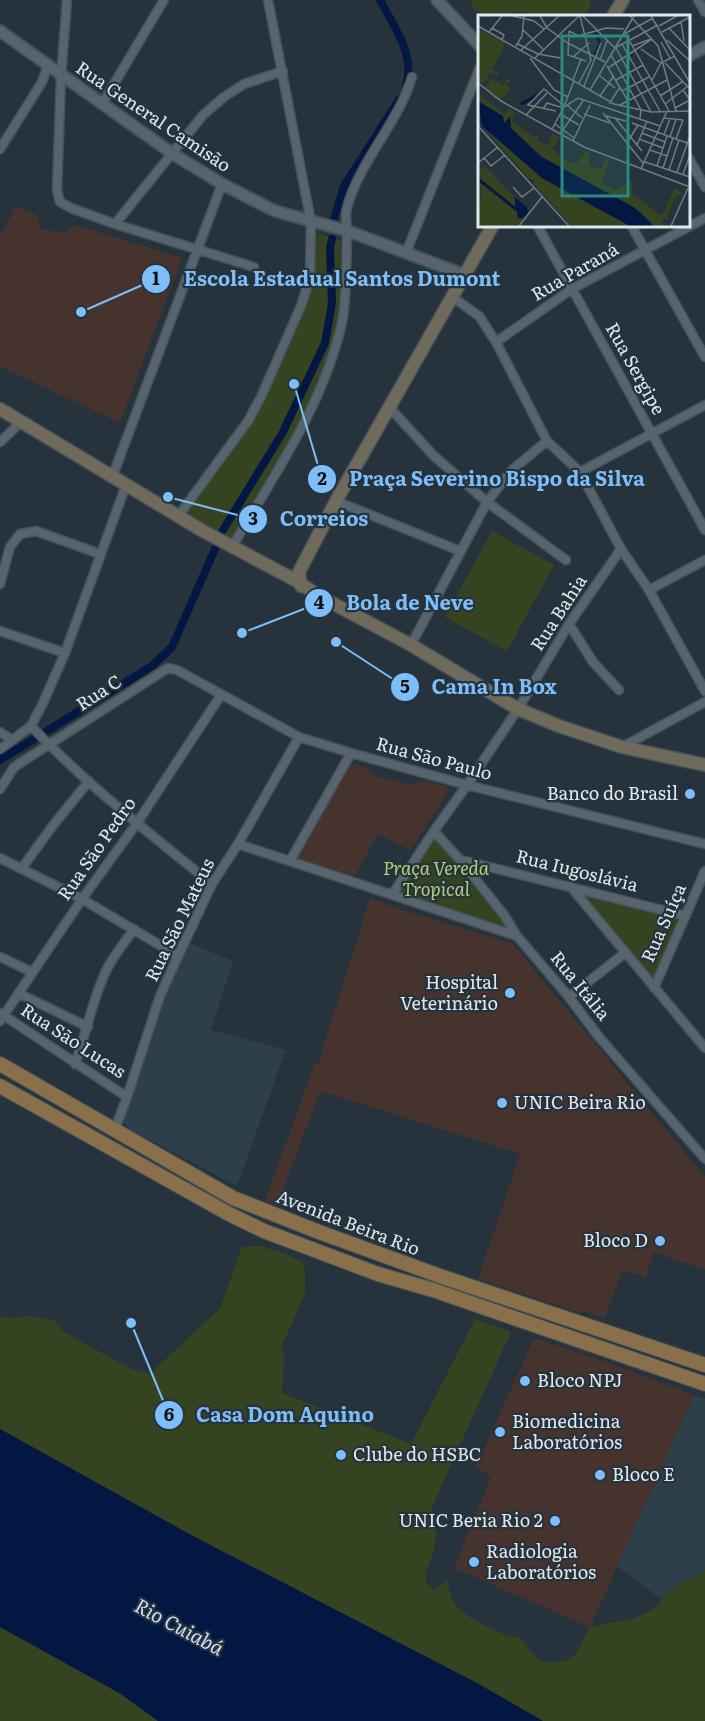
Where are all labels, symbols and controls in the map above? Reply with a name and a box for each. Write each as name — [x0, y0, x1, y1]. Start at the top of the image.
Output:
inset map — [478, 15, 690, 226]
street label: Rua General Camisão — [71, 54, 237, 178]
street label: Rua Paraná — [526, 235, 623, 307]
callout: Escola Estadual Santos Dumont — [141, 260, 512, 298]
text: Escola Estadual Santos Dumont — [184, 262, 501, 292]
text: 1 — [152, 264, 160, 291]
street label: Rua Sergipe — [600, 317, 673, 419]
callout: Praça Severino Bispo da Silva — [307, 460, 657, 498]
text: Praça Severino Bispo da Silva — [349, 462, 645, 492]
text: 2 — [317, 464, 327, 491]
callout: Correios — [238, 500, 380, 538]
text: Correios — [280, 502, 368, 532]
text: 3 — [248, 504, 258, 531]
street label: Rua Bahia — [523, 568, 593, 656]
callout: Bola de Neve — [304, 584, 486, 622]
text: Bola de Neve — [346, 586, 474, 616]
text: 4 — [314, 588, 325, 615]
street label: Rua C — [70, 667, 126, 717]
callout: Cama In Box — [390, 668, 569, 706]
text: Cama In Box — [431, 670, 557, 700]
text: 5 — [400, 672, 410, 699]
street label: Rua São Paulo — [373, 729, 495, 786]
place label: Banco do Brasil — [547, 779, 678, 806]
marker: Banco do Brasil — [683, 787, 697, 801]
street label: Rua São Pedro — [50, 791, 142, 906]
street label: Rua Iugoslávia — [514, 841, 641, 898]
street label: Rua São Mateus — [137, 853, 220, 986]
park label: Praça Vereda Tropical — [383, 854, 490, 902]
street label: Rua Suíça — [633, 878, 692, 966]
street label: Rua Itália — [545, 945, 618, 1026]
place label: Hospital Veterinário — [400, 968, 498, 1016]
marker: Hospital Veterinário — [503, 986, 517, 1000]
street label: Rua São Lucas — [16, 996, 132, 1084]
place label: UNIC Beira Rio — [514, 1088, 646, 1115]
marker: UNIC Beira Rio — [495, 1096, 509, 1110]
street label: Avenida Beira Rio — [273, 1182, 424, 1261]
place label: Bloco D — [583, 1226, 648, 1253]
marker: Bloco D — [653, 1234, 667, 1248]
place label: Bloco NPJ — [537, 1366, 623, 1393]
marker: Bloco NPJ — [518, 1374, 532, 1388]
callout: Casa Dom Aquino — [154, 1396, 386, 1434]
text: Casa Dom Aquino — [196, 1398, 374, 1428]
text: 6 — [164, 1400, 174, 1427]
place label: Biomedicina Laboratórios — [512, 1407, 622, 1455]
marker: Biomedicina Laboratórios — [493, 1425, 507, 1439]
place label: Clube do HSBC — [353, 1440, 481, 1467]
marker: Clube do HSBC — [334, 1448, 348, 1462]
place label: Bloco E — [612, 1460, 675, 1487]
marker: Bloco E — [593, 1468, 607, 1482]
place label: UNIC Beria Rio 2 — [399, 1506, 543, 1533]
marker: UNIC Beria Rio 2 — [548, 1514, 562, 1528]
place label: Radiologia Laboratórios — [486, 1537, 596, 1585]
marker: Radiologia Laboratórios — [467, 1555, 481, 1569]
water label: Rio Cuiabá — [130, 1589, 231, 1662]

